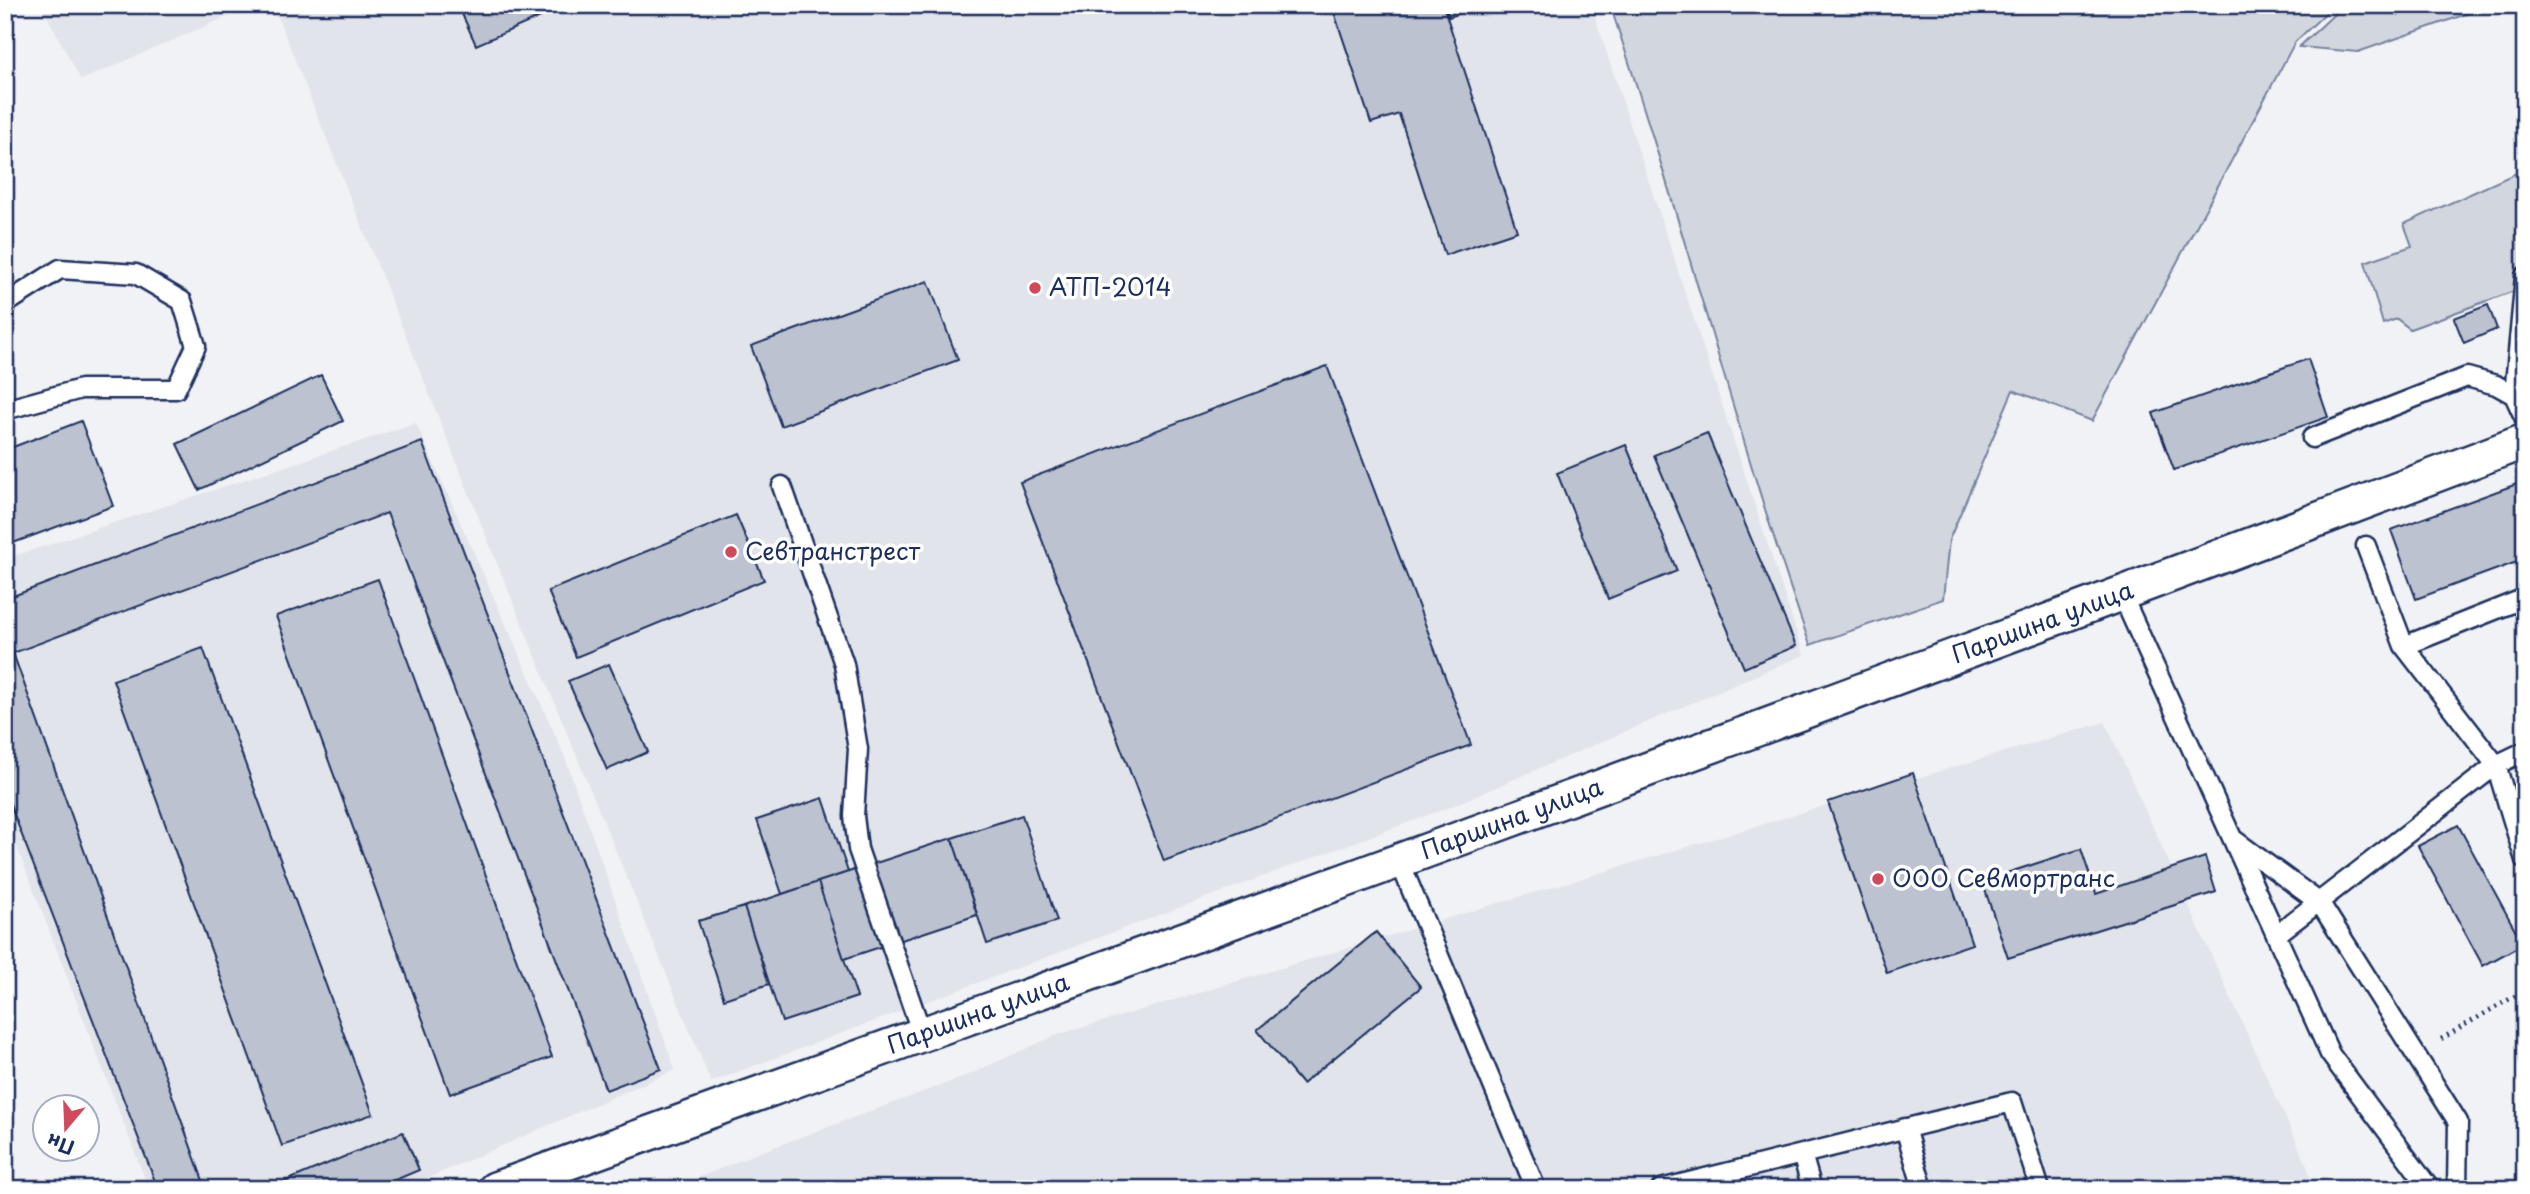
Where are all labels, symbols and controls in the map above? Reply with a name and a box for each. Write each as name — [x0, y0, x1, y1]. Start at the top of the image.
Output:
place label: АТП-2014 — [1049, 268, 1171, 304]
marker: АТП-2014 — [1027, 280, 1043, 296]
place label: Севтранстрест — [745, 532, 920, 568]
marker: Севтранстрест — [723, 544, 739, 560]
street label: Паршина улица — [1946, 571, 2138, 671]
street label: Паршина улица — [1415, 768, 1607, 867]
place label: ООО Севмортранс — [1892, 859, 2115, 895]
marker: ООО Севмортранс — [1870, 871, 1886, 887]
street label: Паршина улица — [881, 963, 1074, 1062]
north arrow — [32, 1092, 102, 1162]
text: Пн — [43, 1127, 78, 1163]

